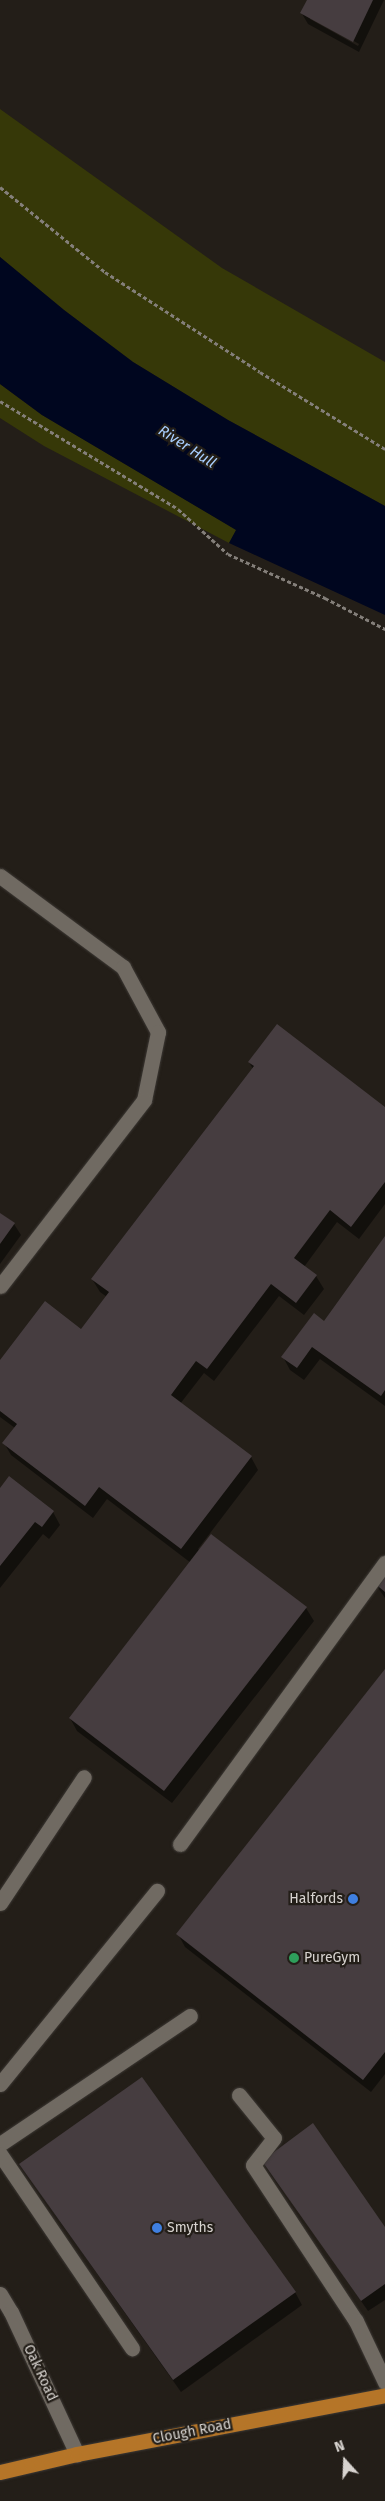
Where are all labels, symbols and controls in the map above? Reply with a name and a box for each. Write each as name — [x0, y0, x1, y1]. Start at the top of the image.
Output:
water label: River Hull — [155, 422, 219, 472]
place label: Halfords — [289, 1891, 343, 1907]
marker: Halfords — [347, 1893, 359, 1905]
place label: PureGym — [304, 1950, 360, 1966]
marker: PureGym — [288, 1952, 300, 1964]
place label: Smyths — [167, 2220, 213, 2236]
marker: Smyths — [151, 2222, 163, 2234]
street label: Oak Road — [20, 2342, 60, 2404]
street label: Clough Road — [151, 2416, 233, 2448]
north arrow — [320, 2436, 370, 2486]
text: N — [332, 2437, 347, 2456]

